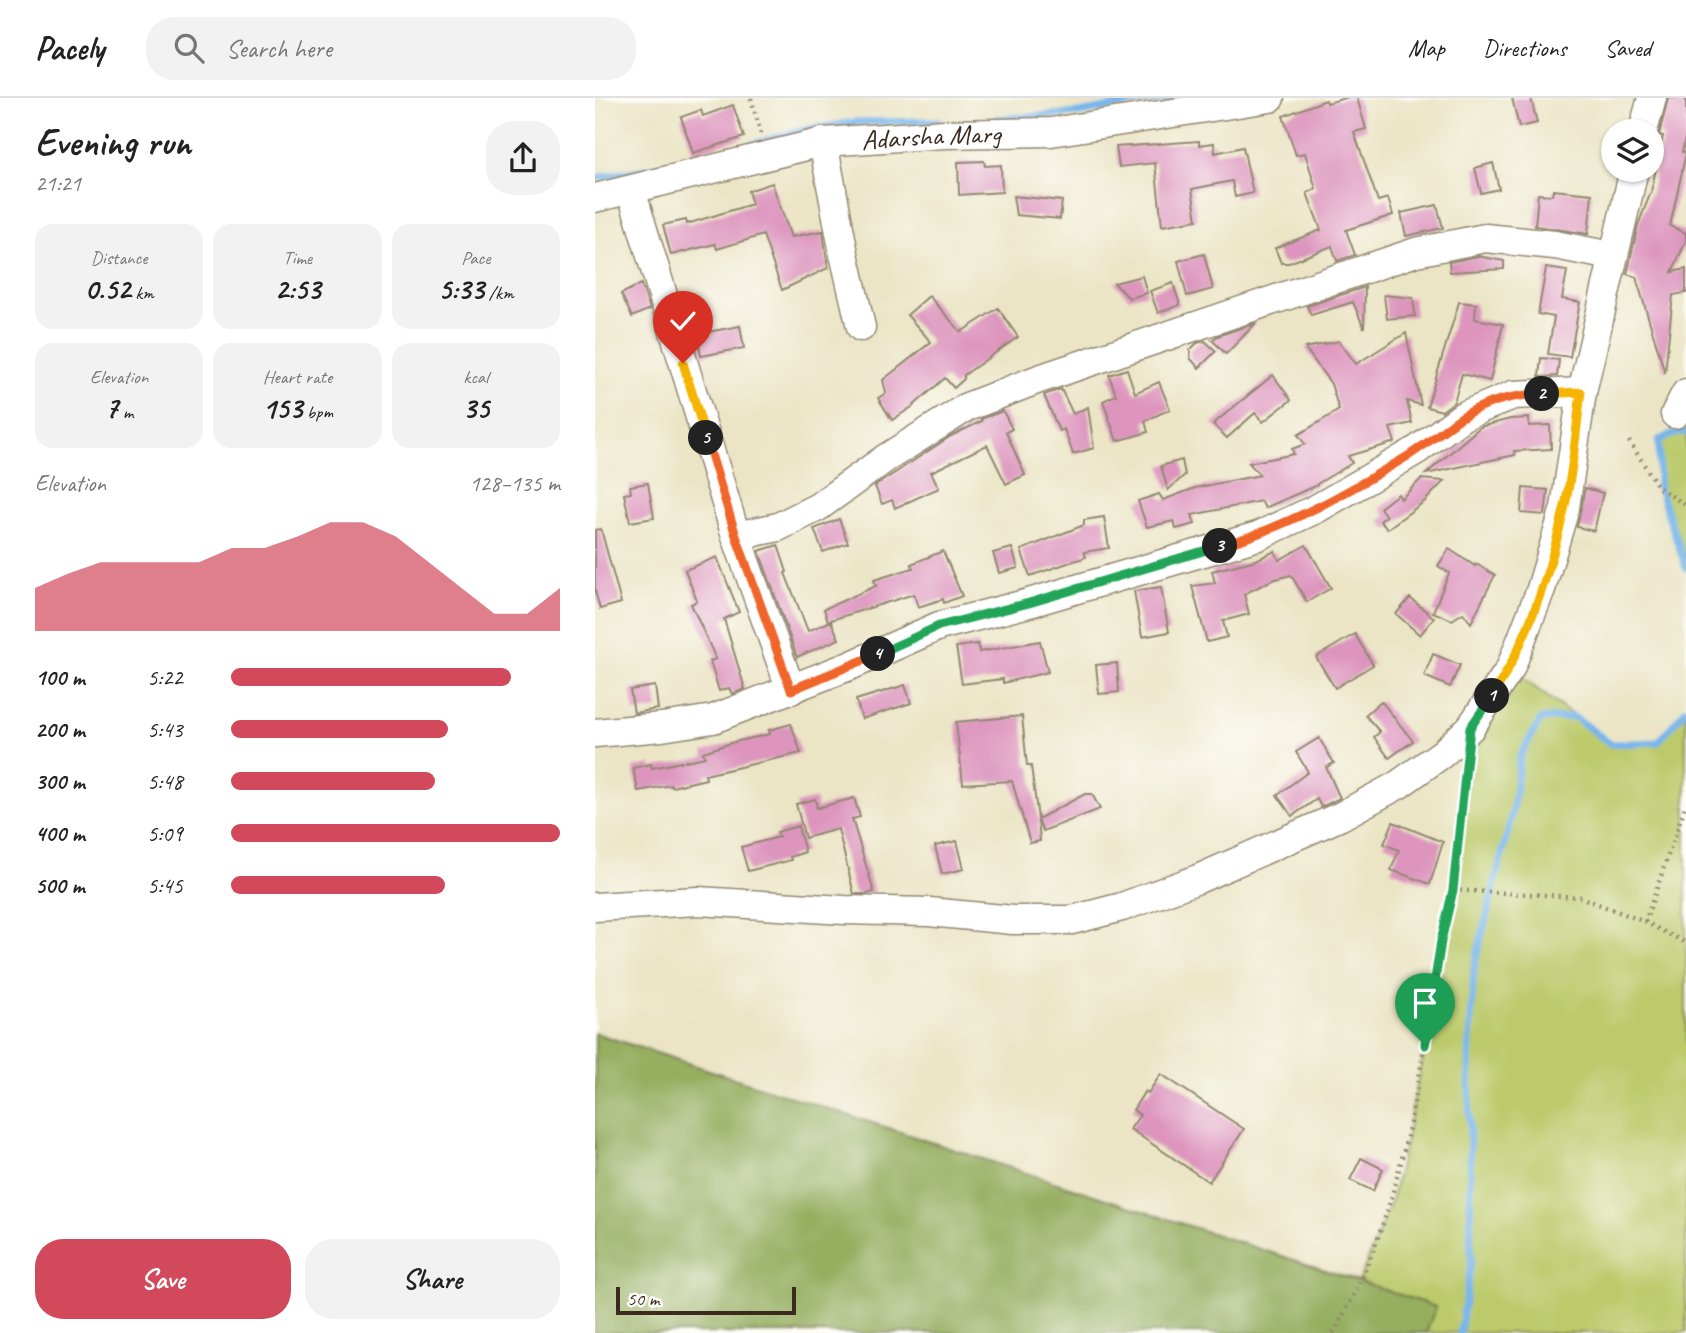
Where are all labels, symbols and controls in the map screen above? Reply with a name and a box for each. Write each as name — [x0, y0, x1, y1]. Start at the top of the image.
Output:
search box — [146, 17, 636, 80]
text: Pacely — [35, 27, 104, 69]
icon: search — [170, 29, 208, 67]
text: Search here — [226, 32, 332, 65]
text: Map — [1408, 33, 1445, 63]
text: Directions — [1483, 33, 1566, 63]
text: Saved — [1604, 33, 1651, 63]
street label: Adarsha Marg — [860, 115, 1003, 157]
text: Evening run — [35, 119, 191, 166]
map controls — [1601, 119, 1664, 182]
button: layers — [1601, 119, 1664, 182]
button: share — [486, 121, 560, 195]
text: 21:21 — [35, 169, 81, 198]
text: Distance — [91, 246, 148, 270]
text: Time — [283, 246, 312, 270]
text: Pace — [461, 246, 490, 270]
text: 0.52 — [85, 270, 131, 308]
text: 2:53 — [275, 270, 320, 308]
text: 5:33 — [438, 270, 484, 308]
text: km — [131, 281, 154, 305]
text: /km — [484, 281, 514, 305]
pin — [653, 291, 713, 363]
icon: check — [664, 302, 702, 340]
text: Elevation — [90, 365, 148, 389]
text: Heart rate — [263, 365, 332, 389]
text: kcal — [463, 365, 488, 389]
pin: 2 — [1525, 376, 1559, 412]
text: 2 — [1537, 381, 1546, 405]
text: 7 — [105, 389, 118, 427]
text: 153 — [262, 389, 302, 427]
text: 35 — [463, 389, 489, 427]
text: m — [118, 400, 133, 424]
text: bpm — [302, 400, 333, 424]
pin: 5 — [689, 420, 723, 456]
text: 5 — [701, 425, 710, 449]
text: Elevation — [35, 469, 106, 498]
text: 128–135 m — [469, 469, 560, 498]
pin: 3 — [1203, 528, 1237, 564]
text: 3 — [1215, 533, 1224, 557]
pin: 4 — [861, 636, 895, 672]
text: 4 — [873, 641, 882, 665]
text: 100 m — [35, 663, 85, 692]
text: 5:22 — [147, 663, 183, 692]
pin: 1 — [1475, 678, 1509, 714]
text: 1 — [1487, 683, 1496, 707]
text: 200 m — [35, 715, 85, 744]
text: 5:43 — [147, 715, 183, 744]
text: 300 m — [35, 767, 85, 796]
text: 5:48 — [147, 767, 183, 796]
text: 400 m — [35, 819, 85, 848]
text: 5:09 — [147, 819, 183, 848]
text: 500 m — [35, 871, 84, 900]
text: 5:45 — [147, 871, 183, 900]
pin — [1395, 973, 1455, 1045]
icon: arrive — [1406, 984, 1444, 1022]
button: Save — [35, 1239, 291, 1319]
button: Share — [305, 1239, 560, 1319]
scale bar — [616, 1284, 796, 1316]
text: 50 m — [627, 1287, 659, 1311]

